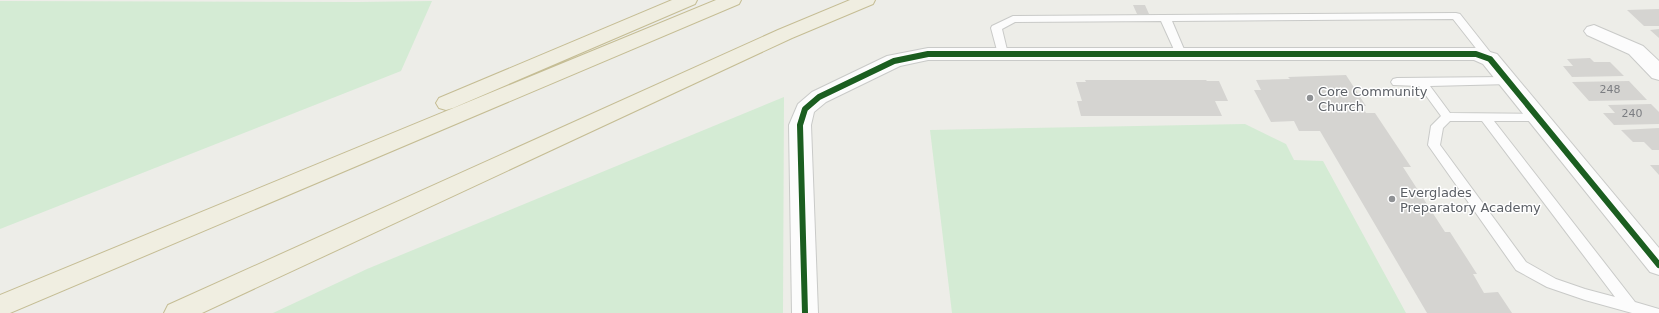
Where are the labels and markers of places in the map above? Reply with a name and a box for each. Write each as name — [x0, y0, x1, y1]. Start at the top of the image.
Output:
place label: Core Community Church — [1318, 84, 1428, 114]
marker: Core Community Church — [1305, 93, 1315, 103]
place label: Everglades Preparatory Academy — [1400, 185, 1541, 215]
marker: Everglades Preparatory Academy — [1387, 194, 1397, 204]

